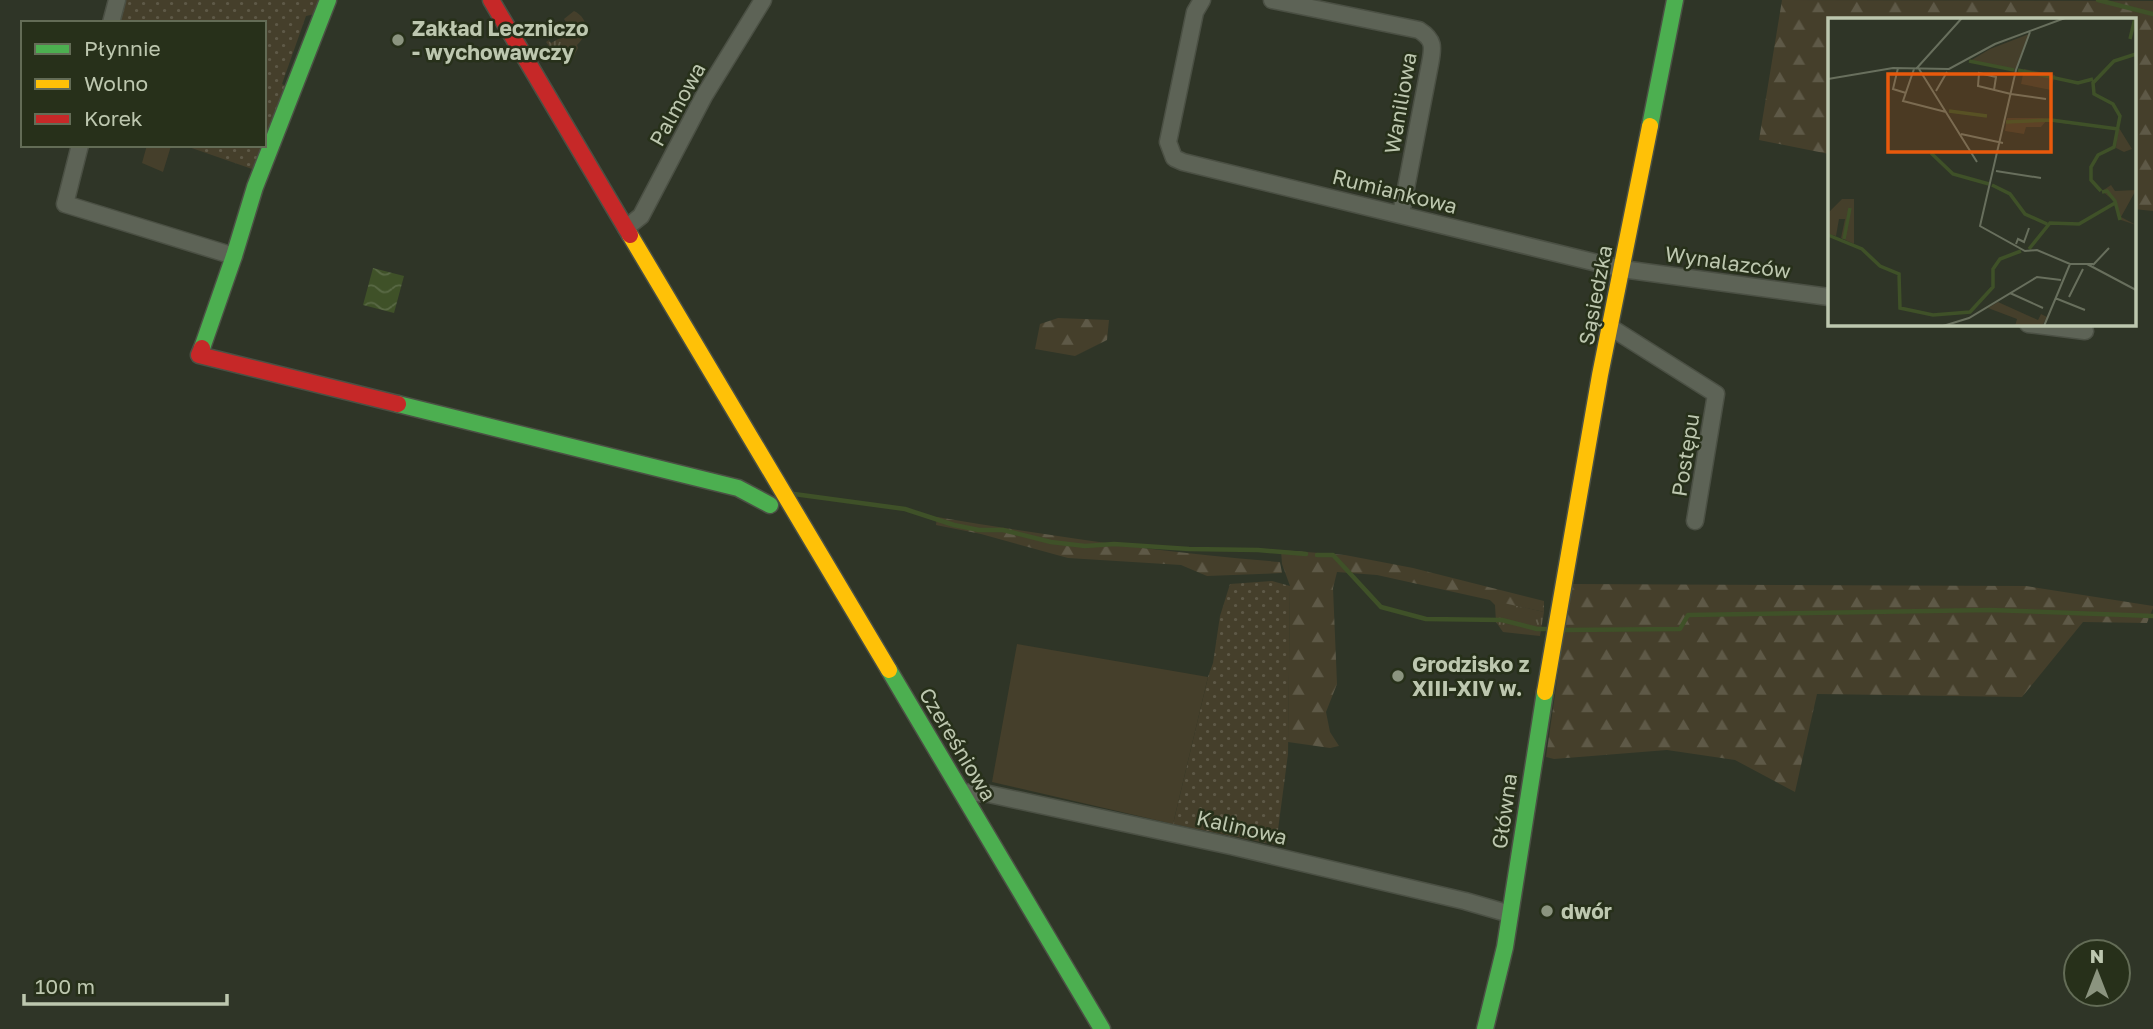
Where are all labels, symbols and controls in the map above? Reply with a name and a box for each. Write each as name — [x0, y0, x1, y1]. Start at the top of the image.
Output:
place label: Zakład Leczniczo - wychowawczy — [412, 15, 589, 65]
inset map — [1828, 18, 2136, 326]
legend — [21, 21, 266, 147]
marker: Zakład Leczniczo - wychowawczy — [390, 32, 406, 48]
text: Płynnie — [84, 35, 161, 61]
street label: Waniliowa — [1378, 50, 1422, 156]
street label: Palmowa — [643, 58, 711, 150]
text: Wolno — [84, 70, 148, 96]
text: Korek — [84, 105, 143, 131]
street label: Rumiankowa — [1330, 163, 1460, 219]
street label: Wynalazców — [1663, 240, 1793, 284]
street label: Sąsiedzka — [1573, 243, 1617, 347]
street label: Postępu — [1666, 412, 1704, 498]
place label: Grodzisko z XIII-XIV w. — [1412, 651, 1530, 701]
marker: Grodzisko z XIII-XIV w. — [1390, 668, 1406, 684]
street label: Czereśniowa — [914, 683, 1002, 805]
street label: Główna — [1486, 771, 1522, 851]
street label: Kalinowa — [1194, 804, 1290, 850]
place label: dwór — [1561, 898, 1612, 924]
marker: dwór — [1539, 903, 1555, 919]
north arrow — [2062, 938, 2132, 1008]
text: N — [2090, 944, 2104, 967]
scale bar — [24, 962, 228, 1006]
text: 100 m — [35, 973, 95, 999]

